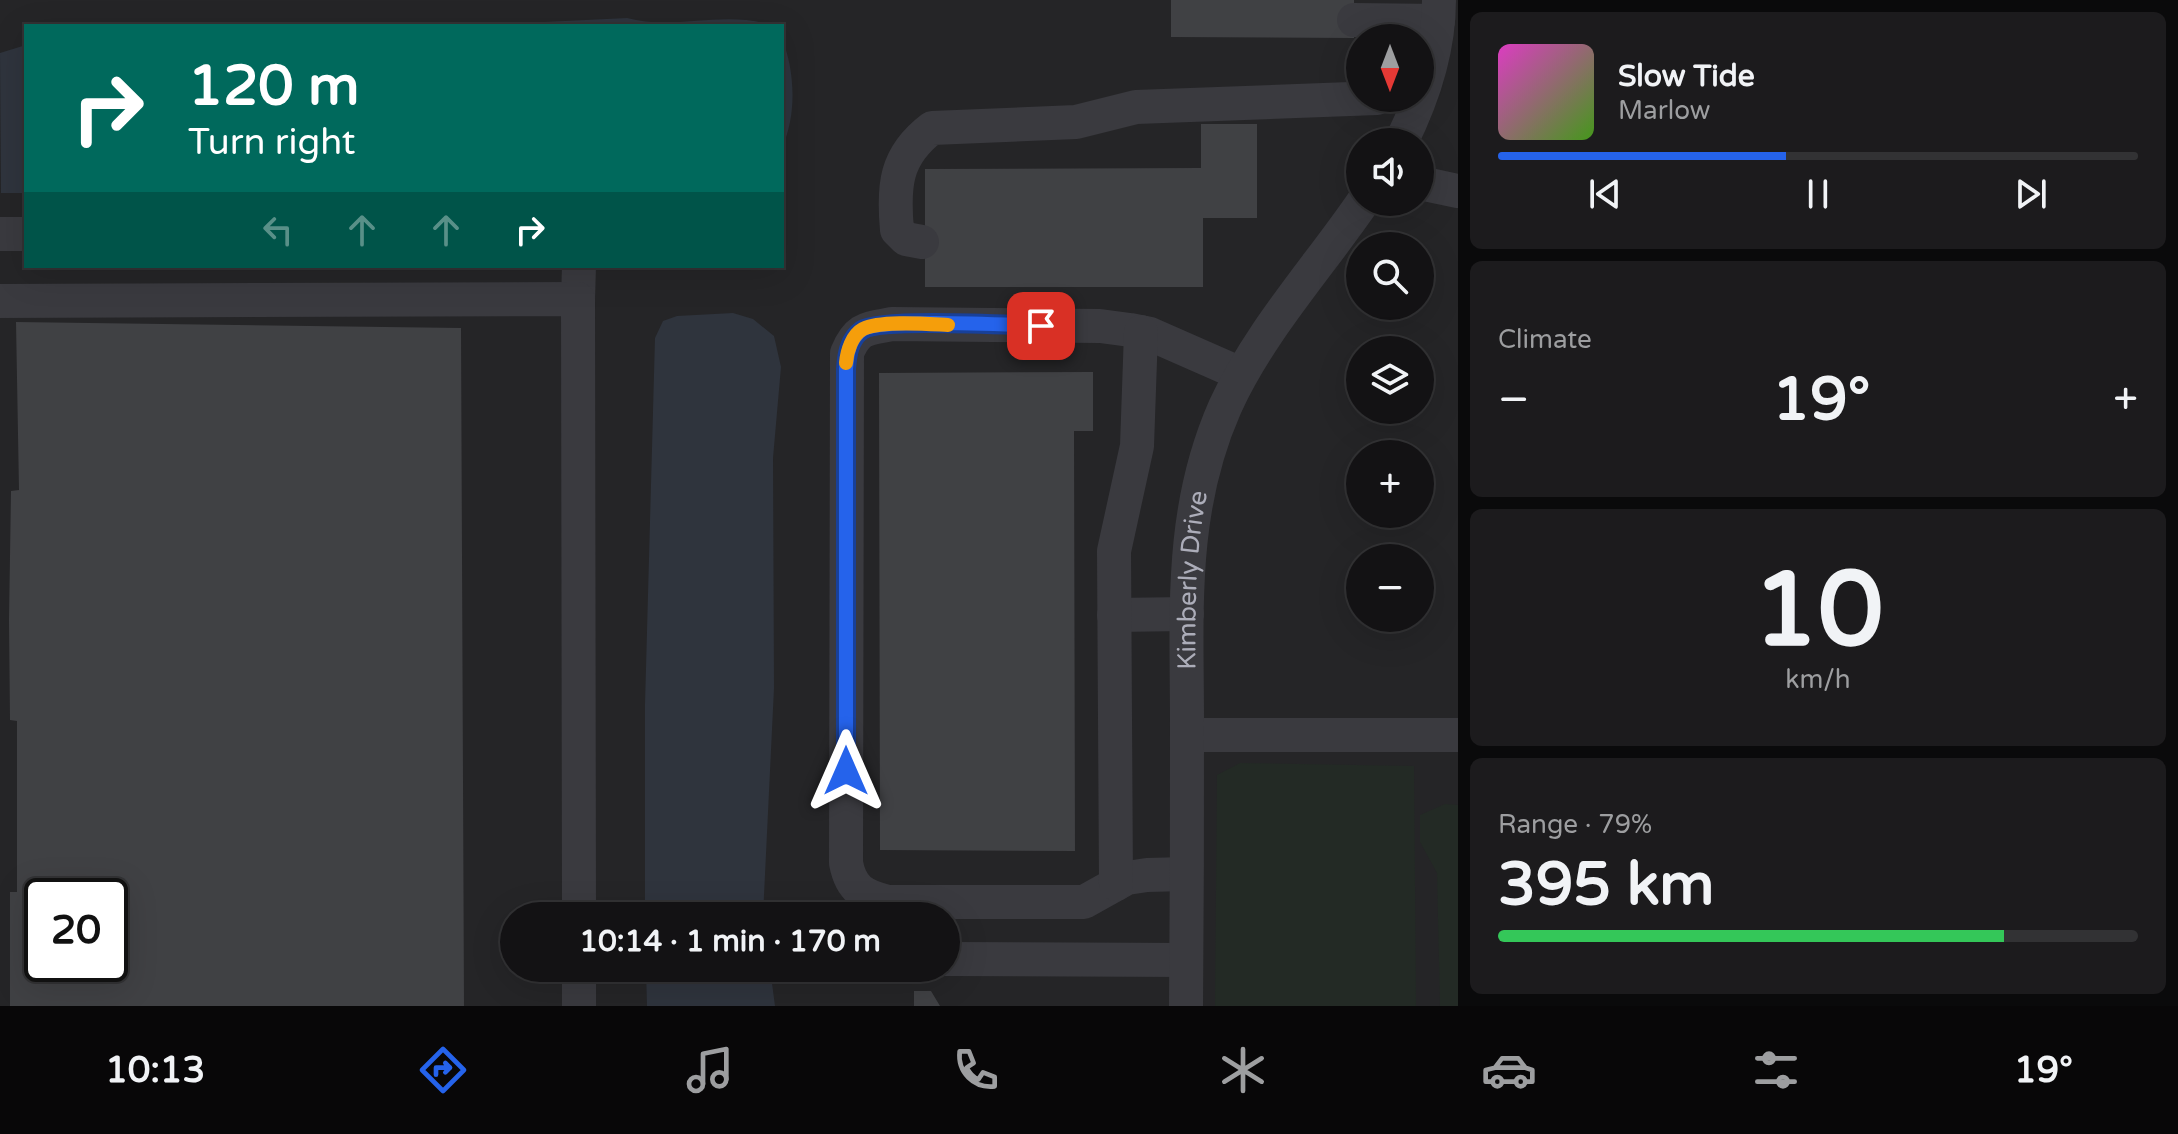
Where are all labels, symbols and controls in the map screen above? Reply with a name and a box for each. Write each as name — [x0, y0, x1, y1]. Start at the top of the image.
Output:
north arrow — [1346, 24, 1434, 112]
map controls — [1346, 24, 1434, 632]
text: 120 m — [188, 53, 359, 120]
icon: right — [56, 56, 160, 160]
text: Slow Tide — [1618, 58, 1755, 95]
text: Marlow — [1618, 95, 1710, 126]
text: Turn right — [188, 121, 355, 164]
button: sound — [1346, 128, 1434, 216]
icon: previous — [1583, 172, 1627, 216]
icon: pause — [1796, 172, 1840, 216]
icon: next — [2009, 172, 2053, 216]
icon: left — [256, 208, 300, 252]
icon: ahead — [340, 208, 384, 252]
icon: ahead — [424, 208, 468, 252]
icon: right — [508, 208, 552, 252]
button: search — [1346, 232, 1434, 320]
pin — [1007, 292, 1075, 360]
icon: arrive — [1019, 304, 1063, 348]
text: Climate — [1498, 324, 1592, 355]
button: layers — [1346, 336, 1434, 424]
text: 19° — [1772, 364, 1870, 436]
text: − — [1498, 374, 1529, 427]
text: + — [2113, 374, 2138, 427]
button: + — [1346, 440, 1434, 528]
street label: Kimberly Drive — [1171, 488, 1214, 670]
button: − — [1346, 544, 1434, 632]
text: 10 — [1753, 549, 1883, 674]
text: km/h — [1785, 664, 1851, 695]
position arrow — [804, 729, 888, 813]
text: Range · 79% — [1498, 809, 1652, 840]
text: 395 km — [1498, 849, 1714, 921]
speed limit sign: 20 — [24, 878, 128, 982]
text: 10:14 · 1 min · 170 m — [579, 923, 881, 960]
icon: directions — [415, 1042, 471, 1098]
icon: music — [682, 1042, 738, 1098]
icon: phone — [948, 1042, 1004, 1098]
icon: climate — [1215, 1042, 1271, 1098]
icon: car — [1481, 1042, 1537, 1098]
icon: filters — [1748, 1042, 1804, 1098]
text: 10:13 — [105, 1049, 205, 1092]
text: 19° — [2014, 1049, 2073, 1092]

